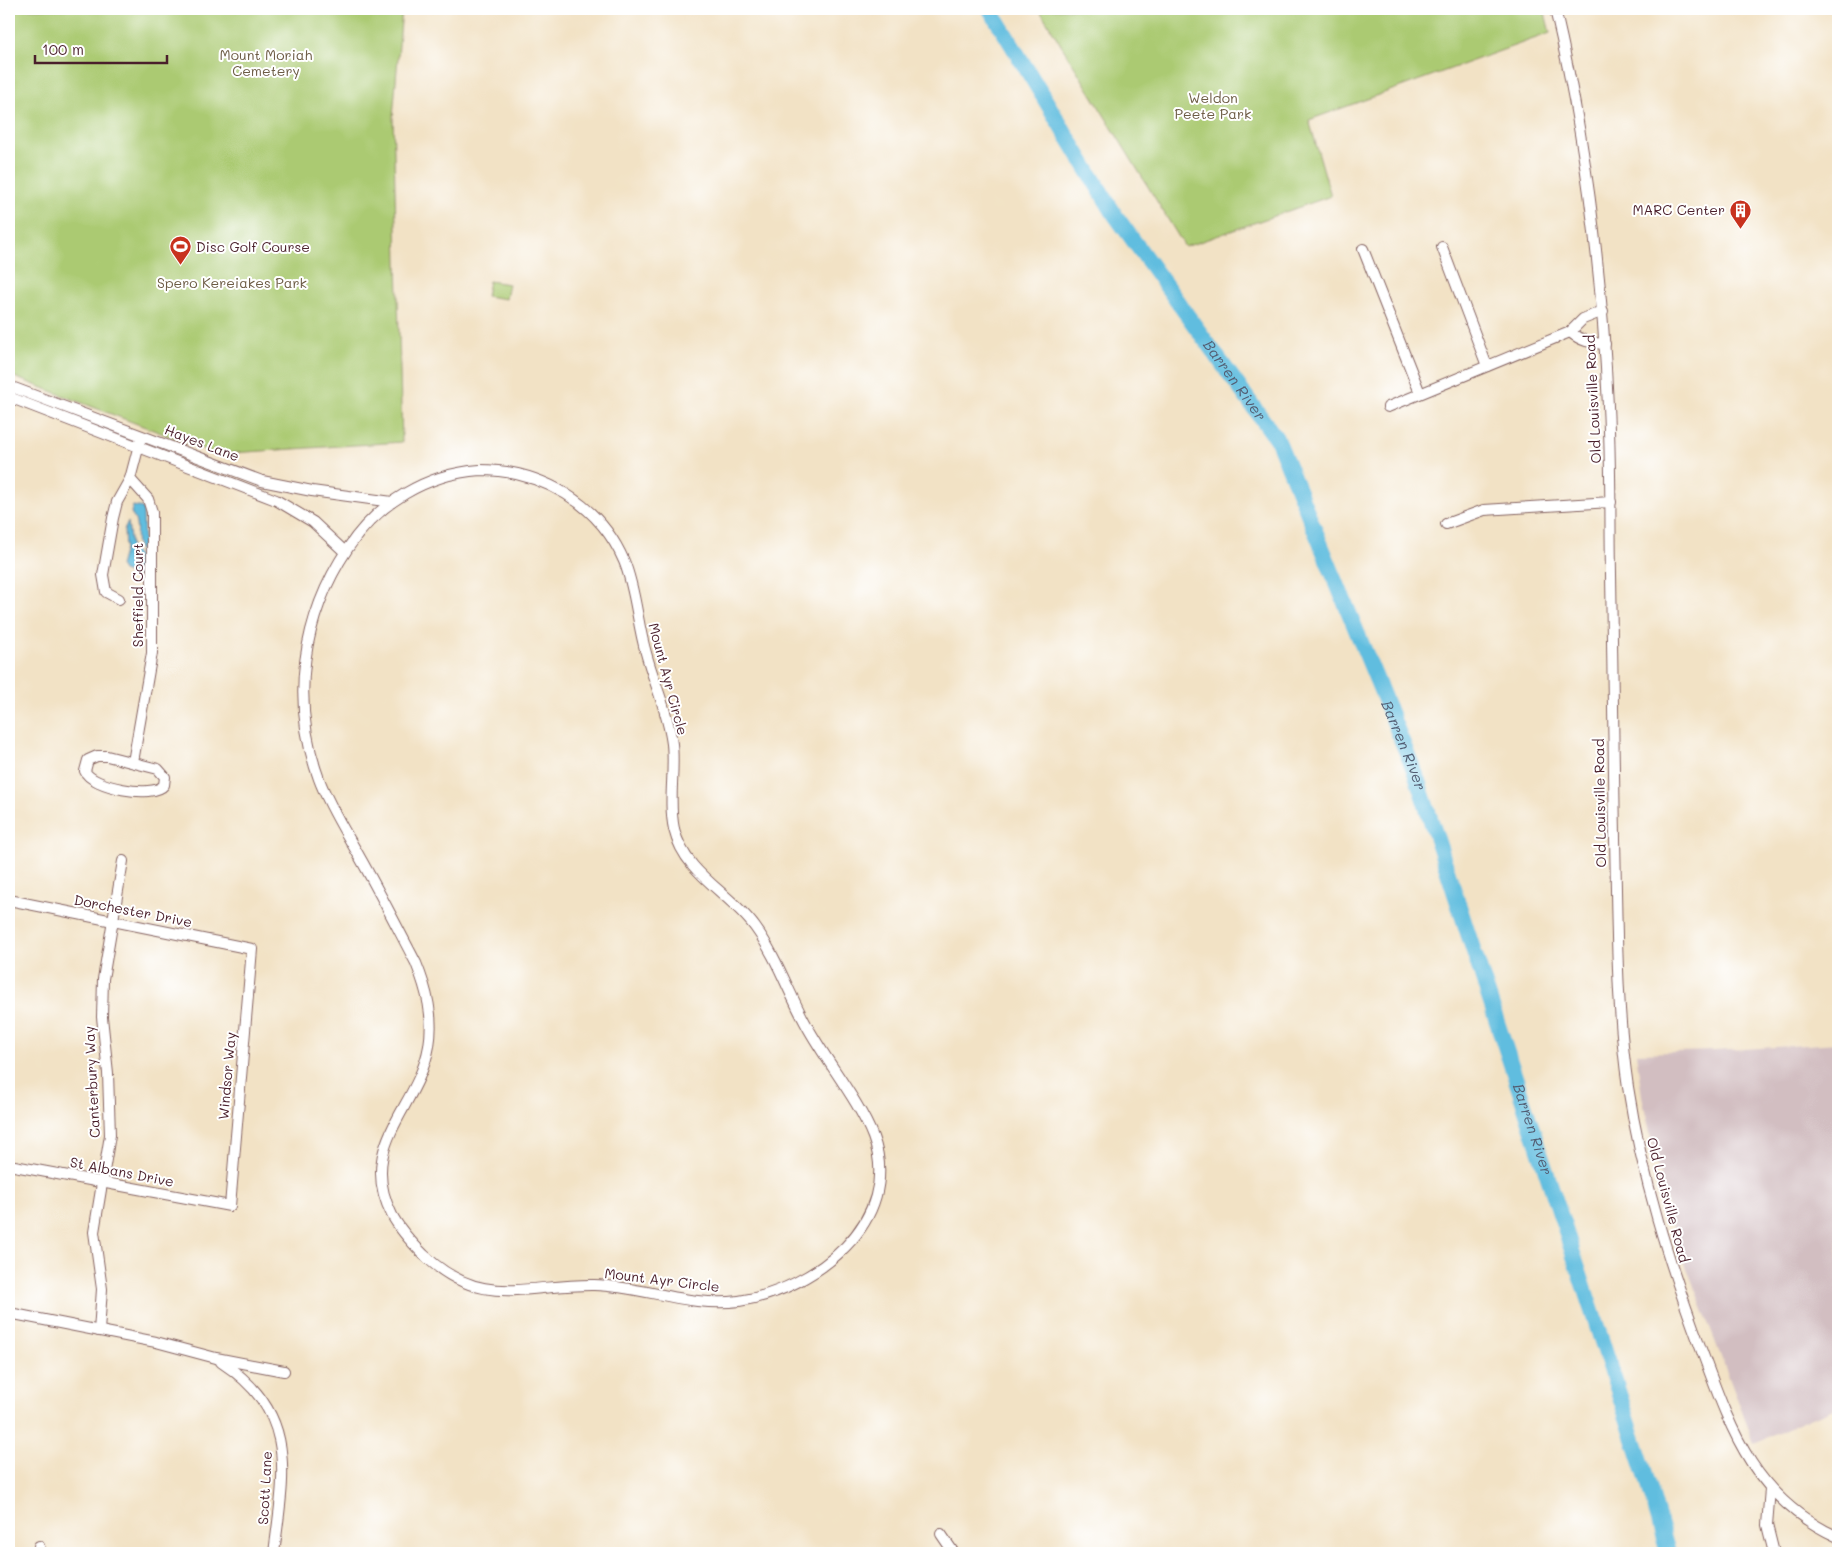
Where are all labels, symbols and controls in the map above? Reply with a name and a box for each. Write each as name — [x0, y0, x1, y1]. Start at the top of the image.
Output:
scale bar — [35, 32, 168, 64]
text: 100 m — [42, 39, 84, 59]
park label: Mount Moriah Cemetery — [220, 45, 313, 80]
park label: Weldon Peete Park — [1175, 88, 1251, 123]
building icon: MARC Center — [1729, 198, 1753, 229]
place label: MARC Center — [1632, 200, 1725, 219]
sports icon: Disc Golf Course — [168, 235, 192, 266]
place label: Disc Golf Course — [196, 237, 310, 256]
park label: Spero Kereiakes Park — [157, 273, 307, 292]
street label: Old Louisville Road — [1580, 334, 1605, 464]
water label: Barren River — [1199, 335, 1271, 425]
street label: Hayes Lane — [162, 420, 242, 465]
street label: Sheffield Court — [128, 543, 147, 647]
street label: Mount Ayr Circle — [644, 621, 693, 737]
water label: Barren River — [1377, 697, 1431, 793]
street label: Old Louisville Road — [1589, 738, 1610, 868]
street label: Dorchester Drive — [72, 890, 194, 931]
street label: Canterbury Way — [79, 1026, 104, 1138]
street label: Windsor Way — [213, 1031, 240, 1121]
water label: Barren River — [1509, 1081, 1558, 1178]
street label: Old Louisville Road — [1643, 1135, 1694, 1265]
street label: St Albans Drive — [69, 1152, 176, 1191]
street label: Mount Ayr Circle — [603, 1263, 721, 1296]
street label: Scott Lane — [253, 1451, 276, 1525]

